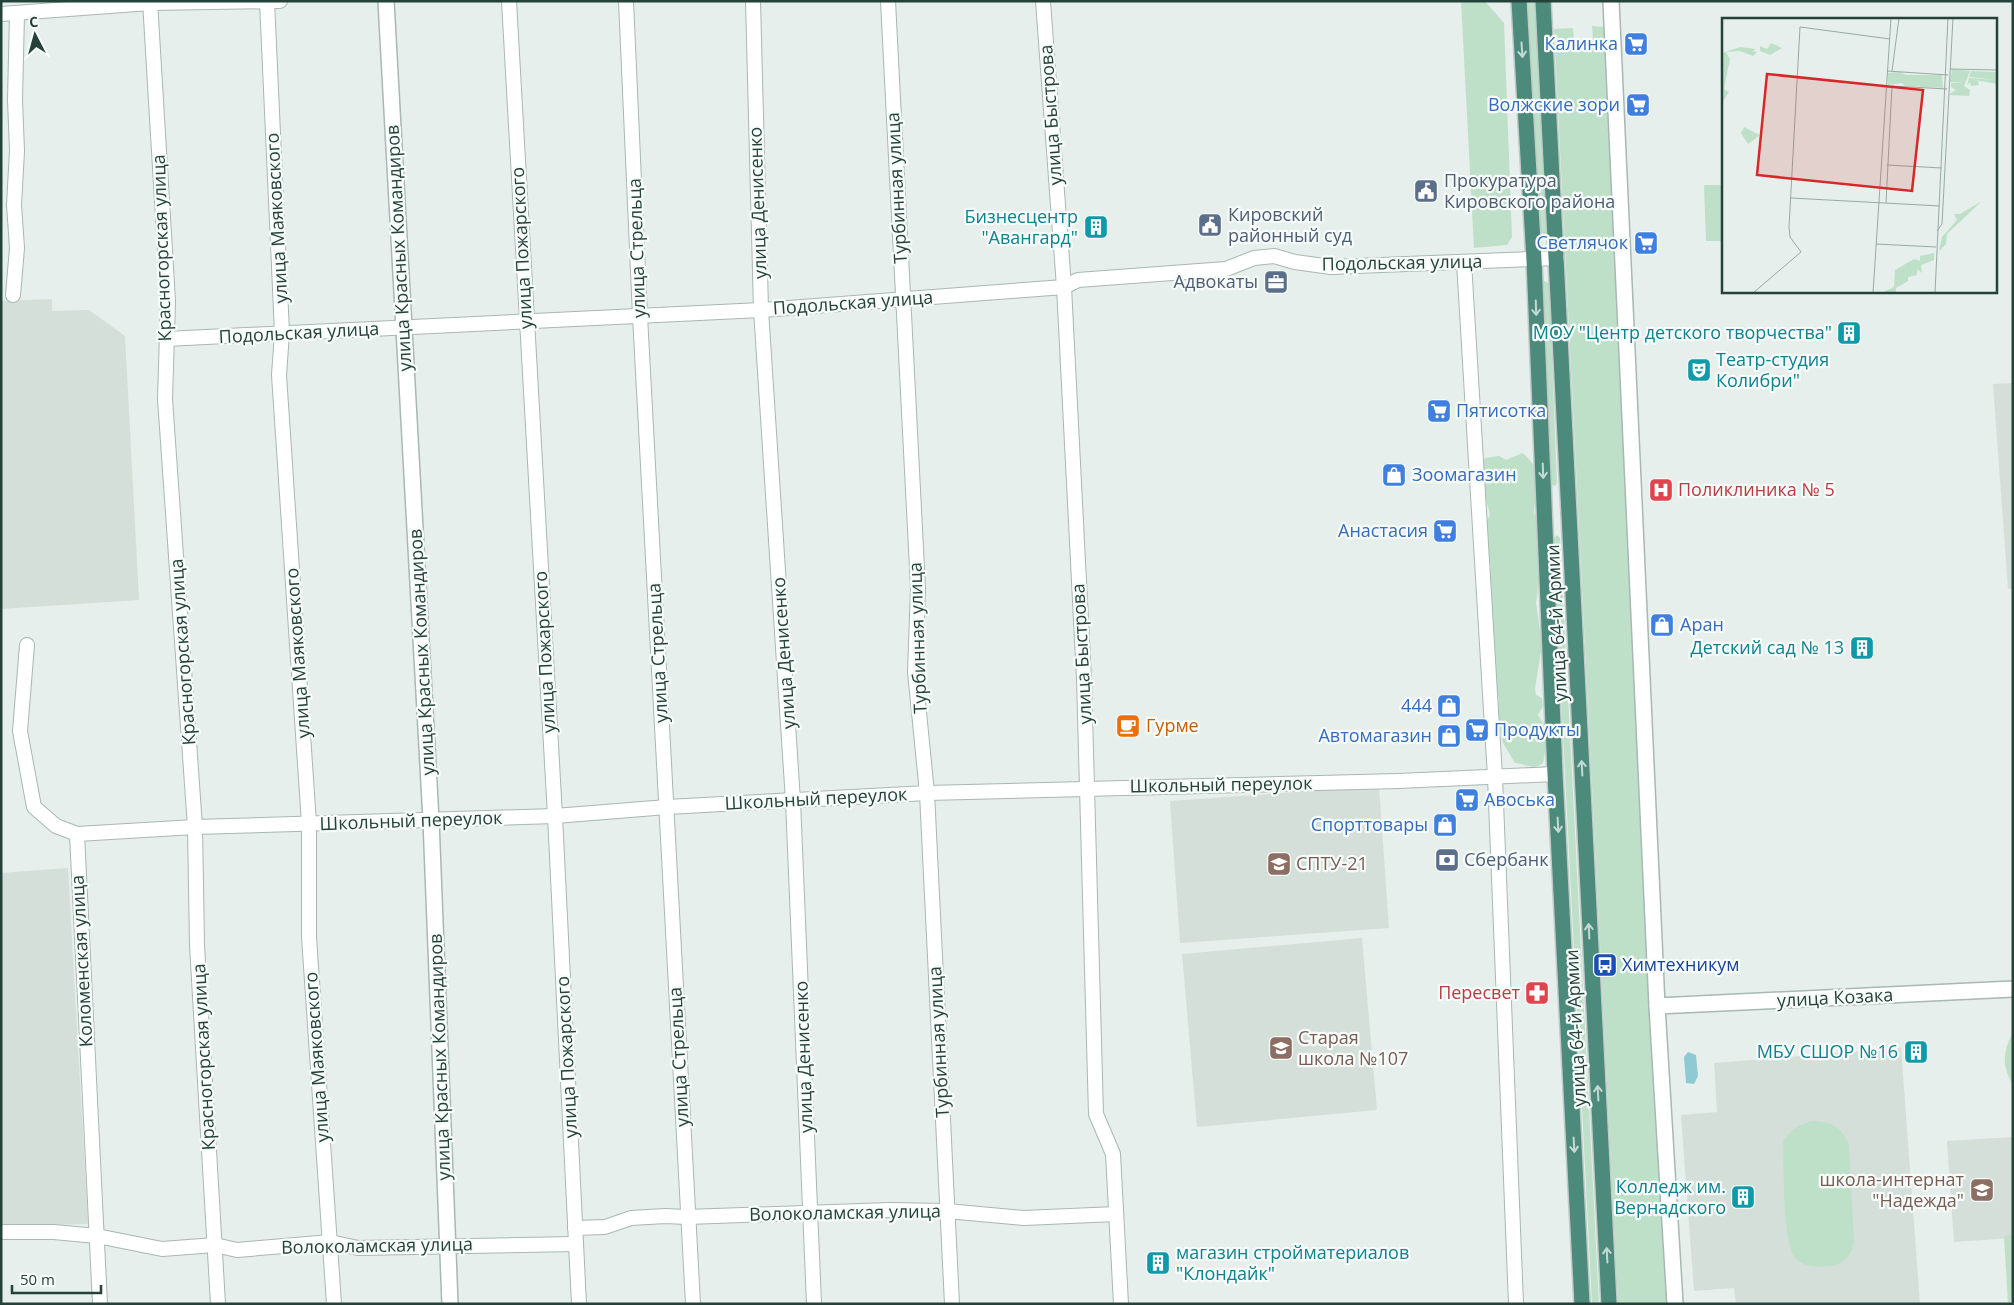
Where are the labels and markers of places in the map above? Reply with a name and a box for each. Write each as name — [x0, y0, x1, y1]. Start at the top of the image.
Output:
place label: Калинка — [1545, 31, 1618, 55]
supermarket icon: Калинка — [1623, 31, 1649, 57]
place label: Волжские зори — [1488, 92, 1620, 116]
supermarket icon: Волжские зори — [1625, 92, 1651, 118]
place label: Прокуратура Кировского района — [1444, 168, 1615, 213]
public building icon: Прокуратура Кировского района — [1413, 178, 1439, 204]
place label: Кировский районный суд — [1228, 202, 1352, 247]
place label: Бизнесцентр "Авангард" — [964, 204, 1078, 249]
public building icon: Кировский районный суд — [1197, 212, 1223, 238]
building icon: Бизнесцентр "Авангард" — [1083, 214, 1109, 240]
place label: Светлячок — [1536, 230, 1629, 254]
supermarket icon: Светлячок — [1633, 230, 1659, 256]
place label: Адвокаты — [1174, 269, 1258, 293]
office icon: Адвокаты — [1263, 269, 1289, 295]
place label: МОУ "Центр детского творчества" — [1533, 320, 1832, 344]
building icon: МОУ "Центр детского творчества" — [1836, 320, 1862, 346]
place label: Театр-студия Колибри" — [1716, 347, 1829, 392]
theatre icon: Театр-студия Колибри" — [1686, 357, 1712, 383]
supermarket icon: Пятисотка — [1426, 398, 1452, 424]
place label: Пятисотка — [1456, 398, 1546, 422]
shop icon: Зоомагазин — [1381, 462, 1407, 488]
place label: Зоомагазин — [1412, 462, 1517, 486]
hospital icon: Поликлиника № 5 — [1648, 477, 1674, 503]
place label: Поликлиника № 5 — [1678, 477, 1835, 501]
place label: Анастасия — [1338, 518, 1428, 542]
supermarket icon: Анастасия — [1432, 518, 1458, 544]
shop icon: Аран — [1649, 612, 1675, 638]
place label: Аран — [1680, 612, 1724, 636]
place label: Детский сад № 13 — [1690, 635, 1844, 659]
building icon: Детский сад № 13 — [1849, 635, 1875, 661]
place label: 444 — [1401, 693, 1432, 717]
shop icon: 444 — [1436, 693, 1462, 719]
cafe icon: Гурме — [1115, 713, 1141, 739]
place label: Гурме — [1146, 713, 1199, 737]
supermarket icon: Продукты — [1464, 717, 1490, 743]
place label: Продукты — [1494, 717, 1580, 741]
place label: Автомагазин — [1318, 723, 1432, 747]
shop icon: Автомагазин — [1436, 723, 1462, 749]
supermarket icon: Авоська — [1454, 787, 1480, 813]
place label: Авоська — [1484, 787, 1555, 811]
place label: Спорттовары — [1311, 812, 1428, 836]
shop icon: Спорттовары — [1432, 812, 1458, 838]
bank icon: Сбербанк — [1434, 847, 1460, 873]
place label: Сбербанк — [1464, 847, 1549, 871]
school or university icon: СПТУ-21 — [1266, 851, 1292, 877]
place label: СПТУ-21 — [1296, 851, 1368, 875]
bus stop icon: Химтехникум — [1592, 952, 1618, 978]
place label: Химтехникум — [1622, 952, 1739, 976]
place label: Пересвет — [1438, 980, 1521, 1004]
pharmacy icon: Пересвет — [1524, 980, 1550, 1006]
place label: Старая школа №107 — [1298, 1025, 1408, 1070]
school or university icon: Старая школа №107 — [1268, 1035, 1294, 1061]
place label: МБУ СШОР №16 — [1757, 1039, 1898, 1063]
building icon: МБУ СШОР №16 — [1903, 1039, 1929, 1065]
place label: школа-интернат "Надежда" — [1819, 1167, 1965, 1212]
place label: Колледж им. Вернадского — [1614, 1174, 1726, 1219]
school or university icon: школа-интернат "Надежда" — [1969, 1177, 1995, 1203]
building icon: Колледж им. Вернадского — [1730, 1184, 1756, 1210]
place label: магазин стройматериалов "Клондайк" — [1176, 1240, 1409, 1285]
building icon: магазин стройматериалов "Клондайк" — [1145, 1250, 1171, 1276]

